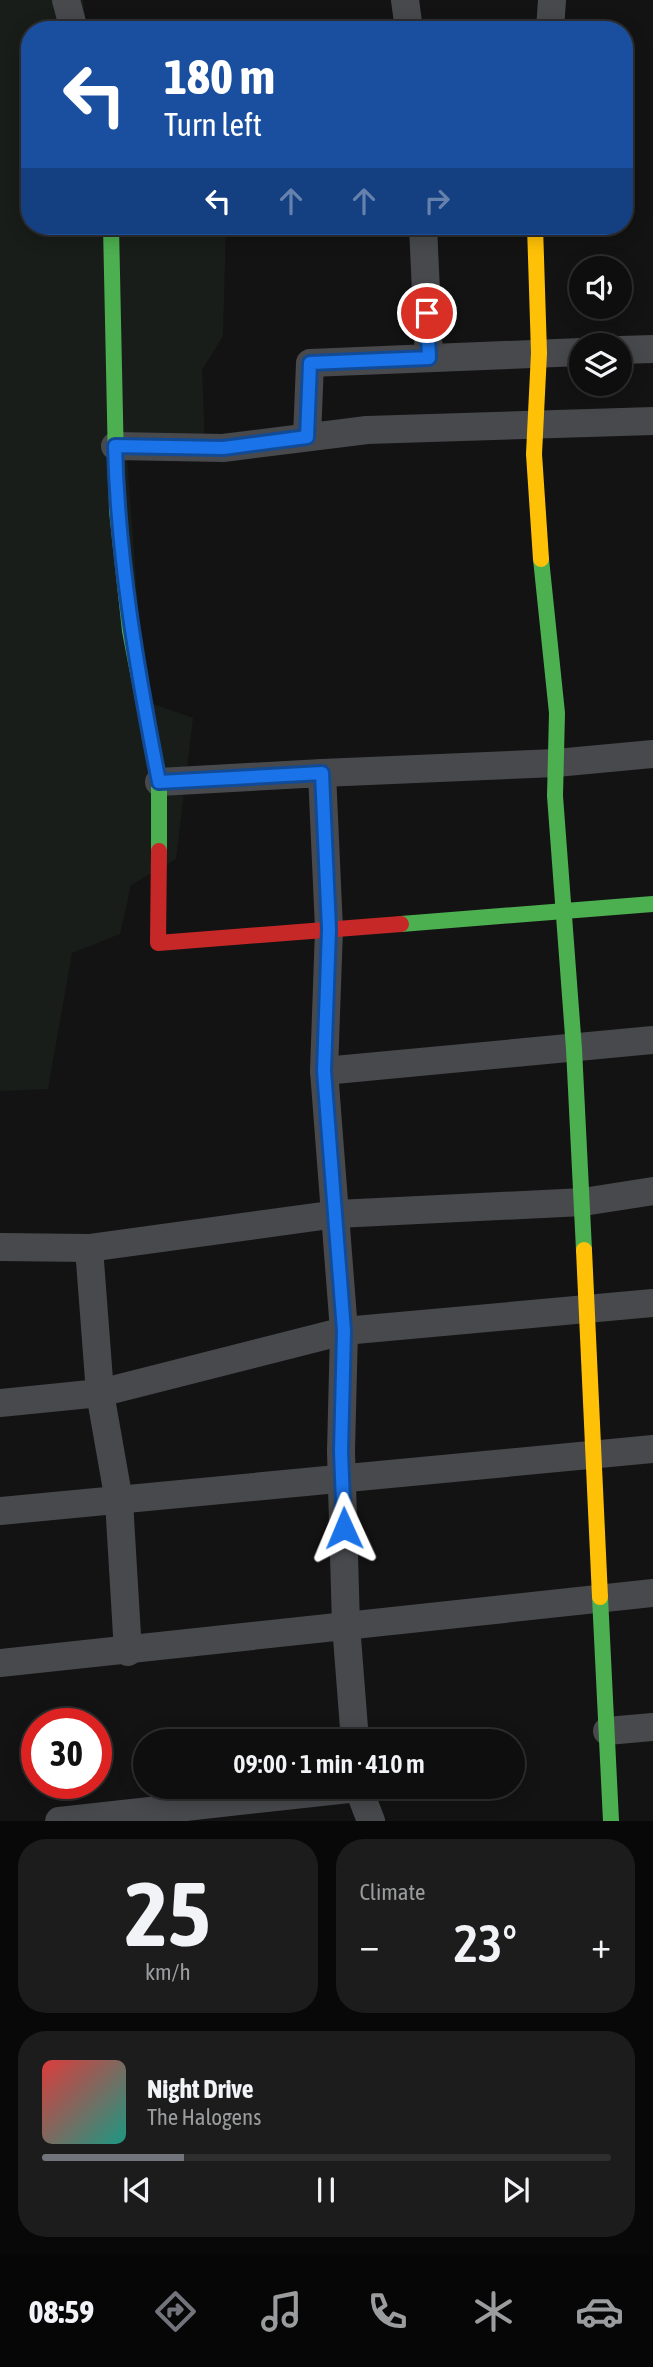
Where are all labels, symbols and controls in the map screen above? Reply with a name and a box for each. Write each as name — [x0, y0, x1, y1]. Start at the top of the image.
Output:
text: 180 m — [164, 48, 275, 104]
icon: left — [49, 49, 140, 140]
text: Turn left — [164, 106, 262, 143]
icon: left — [199, 182, 237, 220]
icon: ahead — [272, 182, 310, 220]
icon: ahead — [345, 182, 383, 220]
icon: right — [418, 182, 456, 220]
map controls — [569, 256, 632, 396]
button: sound — [569, 256, 632, 319]
pin — [397, 283, 457, 343]
icon: arrive — [408, 294, 446, 332]
button: layers — [569, 333, 632, 396]
position arrow — [307, 1491, 381, 1565]
speed limit sign: 30 — [21, 1708, 112, 1799]
text: 09:00 · 1 min · 410 m — [233, 1749, 425, 1779]
text: 25 — [125, 1861, 211, 1965]
text: Climate — [360, 1879, 425, 1905]
text: 23° — [454, 1913, 517, 1973]
text: − — [360, 1923, 379, 1966]
text: + — [591, 1923, 611, 1966]
text: km/h — [145, 1959, 191, 1985]
text: Night Drive — [147, 2074, 254, 2104]
text: The Halogens — [147, 2104, 261, 2130]
icon: previous — [118, 2171, 156, 2209]
icon: pause — [307, 2171, 345, 2209]
icon: next — [497, 2171, 535, 2209]
icon: directions — [151, 2287, 200, 2336]
icon: music — [257, 2287, 306, 2336]
icon: phone — [363, 2287, 412, 2336]
icon: climate — [469, 2287, 518, 2336]
icon: car — [575, 2287, 624, 2336]
text: 08:59 — [29, 2293, 94, 2330]

